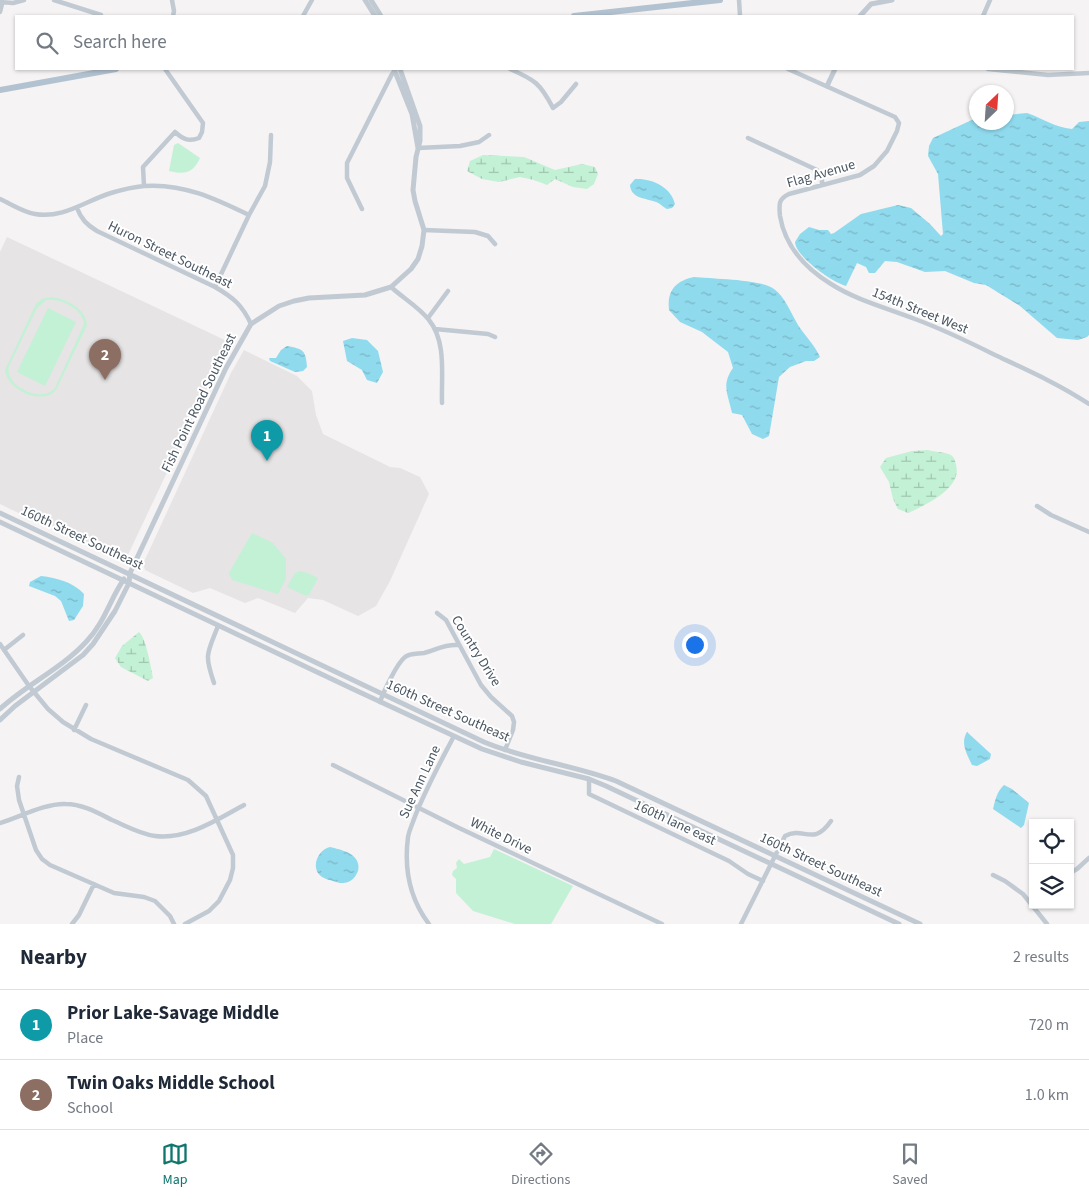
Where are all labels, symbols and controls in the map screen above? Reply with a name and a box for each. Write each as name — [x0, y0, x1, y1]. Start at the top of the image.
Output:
search box — [15, 15, 1074, 70]
icon: search — [33, 29, 61, 57]
text: Search here — [73, 29, 167, 56]
north arrow — [969, 85, 1014, 130]
street label: Flag Avenue — [784, 155, 858, 193]
street label: Huron Street Southeast — [104, 216, 236, 294]
street label: 154th Street West — [869, 283, 971, 340]
street label: Fish Point Road Southeast — [157, 330, 242, 476]
pin: 2 — [89, 339, 121, 380]
pin: 1 — [251, 420, 283, 461]
street label: 160th Street Southeast — [17, 501, 147, 575]
street label: Country Drive — [446, 612, 506, 690]
your location — [682, 632, 708, 658]
street label: 160th Street Southeast — [383, 675, 513, 747]
street label: Sue Ann Lane — [394, 742, 446, 822]
street label: 160th lane east — [631, 795, 719, 851]
street label: White Drive — [467, 812, 535, 860]
map controls — [1029, 819, 1074, 909]
button: locate — [1029, 819, 1074, 864]
street label: 160th Street Southeast — [756, 828, 886, 902]
button: layers — [1029, 864, 1074, 909]
text: Nearby — [20, 942, 87, 972]
text: 2 results — [1013, 946, 1069, 968]
text: Prior Lake-Savage Middle — [67, 1000, 279, 1027]
text: 1 — [32, 1014, 40, 1036]
text: 720 m — [1029, 1014, 1069, 1036]
text: Place — [67, 1027, 103, 1049]
text: Twin Oaks Middle School — [67, 1070, 275, 1097]
text: 2 — [32, 1084, 40, 1106]
text: 1.0 km — [1025, 1084, 1069, 1106]
text: School — [67, 1097, 113, 1119]
tab: Map — [161, 1140, 189, 1190]
tab: Directions — [511, 1140, 570, 1190]
tab: Saved — [892, 1140, 928, 1190]

